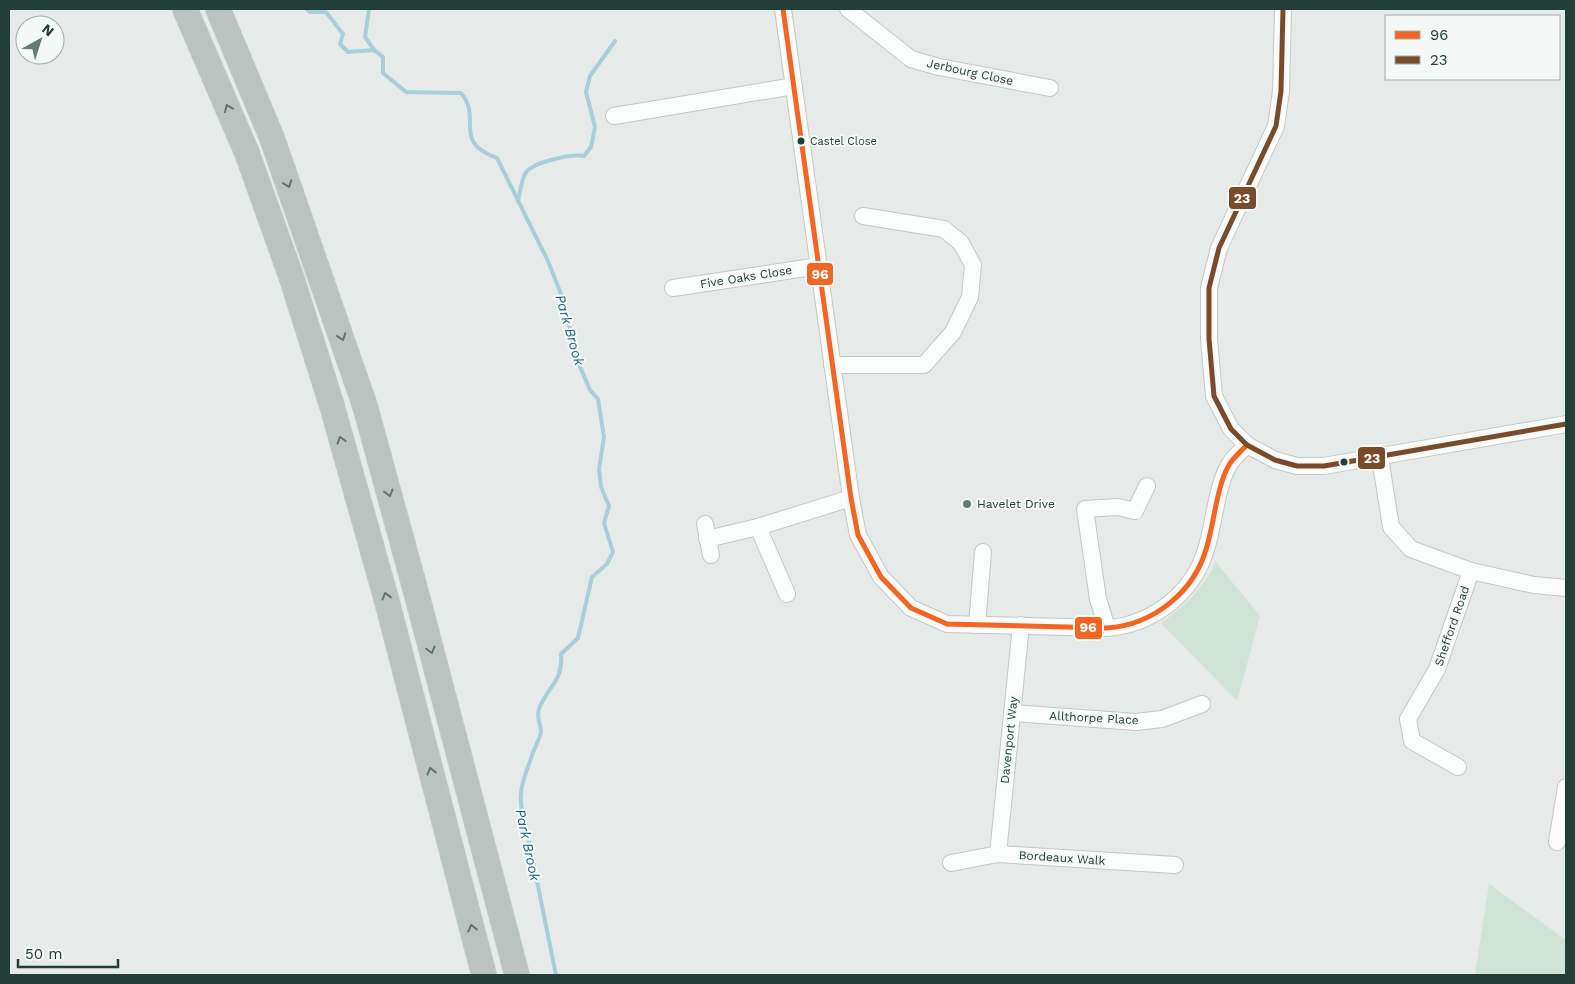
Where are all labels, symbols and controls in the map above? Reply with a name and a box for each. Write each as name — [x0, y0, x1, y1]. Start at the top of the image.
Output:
north arrow — [15, 15, 65, 65]
legend — [1385, 15, 1560, 80]
text: N — [39, 20, 57, 39]
text: 96 — [1430, 26, 1448, 44]
text: 23 — [1430, 51, 1448, 69]
street label: Jerbourg Close — [925, 56, 1015, 88]
one-way arrow — [223, 104, 234, 113]
place label: Castel Close — [810, 135, 877, 148]
marker: Castel Close — [796, 136, 806, 146]
one-way arrow — [282, 179, 292, 188]
line badge: 23 — [1228, 186, 1257, 210]
text: 23 — [1234, 190, 1250, 206]
line badge: 96 — [806, 262, 834, 286]
street label: Five Oaks Close — [699, 263, 793, 291]
text: 96 — [811, 266, 829, 282]
water label: Park Brook — [552, 293, 588, 368]
one-way arrow — [336, 333, 346, 341]
one-way arrow — [337, 437, 347, 445]
line badge: 23 — [1357, 446, 1386, 470]
text: 23 — [1364, 450, 1380, 466]
unlabelled marker — [1339, 457, 1349, 467]
one-way arrow — [383, 488, 394, 497]
place label: Havelet Drive — [977, 497, 1055, 511]
marker: Havelet Drive — [961, 498, 973, 510]
street label: Shefford Road — [1432, 584, 1472, 668]
one-way arrow — [381, 593, 391, 601]
line badge: 96 — [1074, 616, 1103, 640]
text: 96 — [1079, 619, 1097, 635]
one-way arrow — [426, 645, 436, 653]
street label: Davenport Way — [997, 695, 1021, 784]
street label: Allthorpe Place — [1049, 709, 1139, 727]
one-way arrow — [426, 766, 437, 775]
water label: Park Brook — [513, 808, 543, 883]
street label: Bordeaux Walk — [1018, 848, 1106, 868]
one-way arrow — [467, 925, 477, 933]
scale bar — [18, 936, 118, 968]
text: 50 m — [25, 945, 62, 963]

